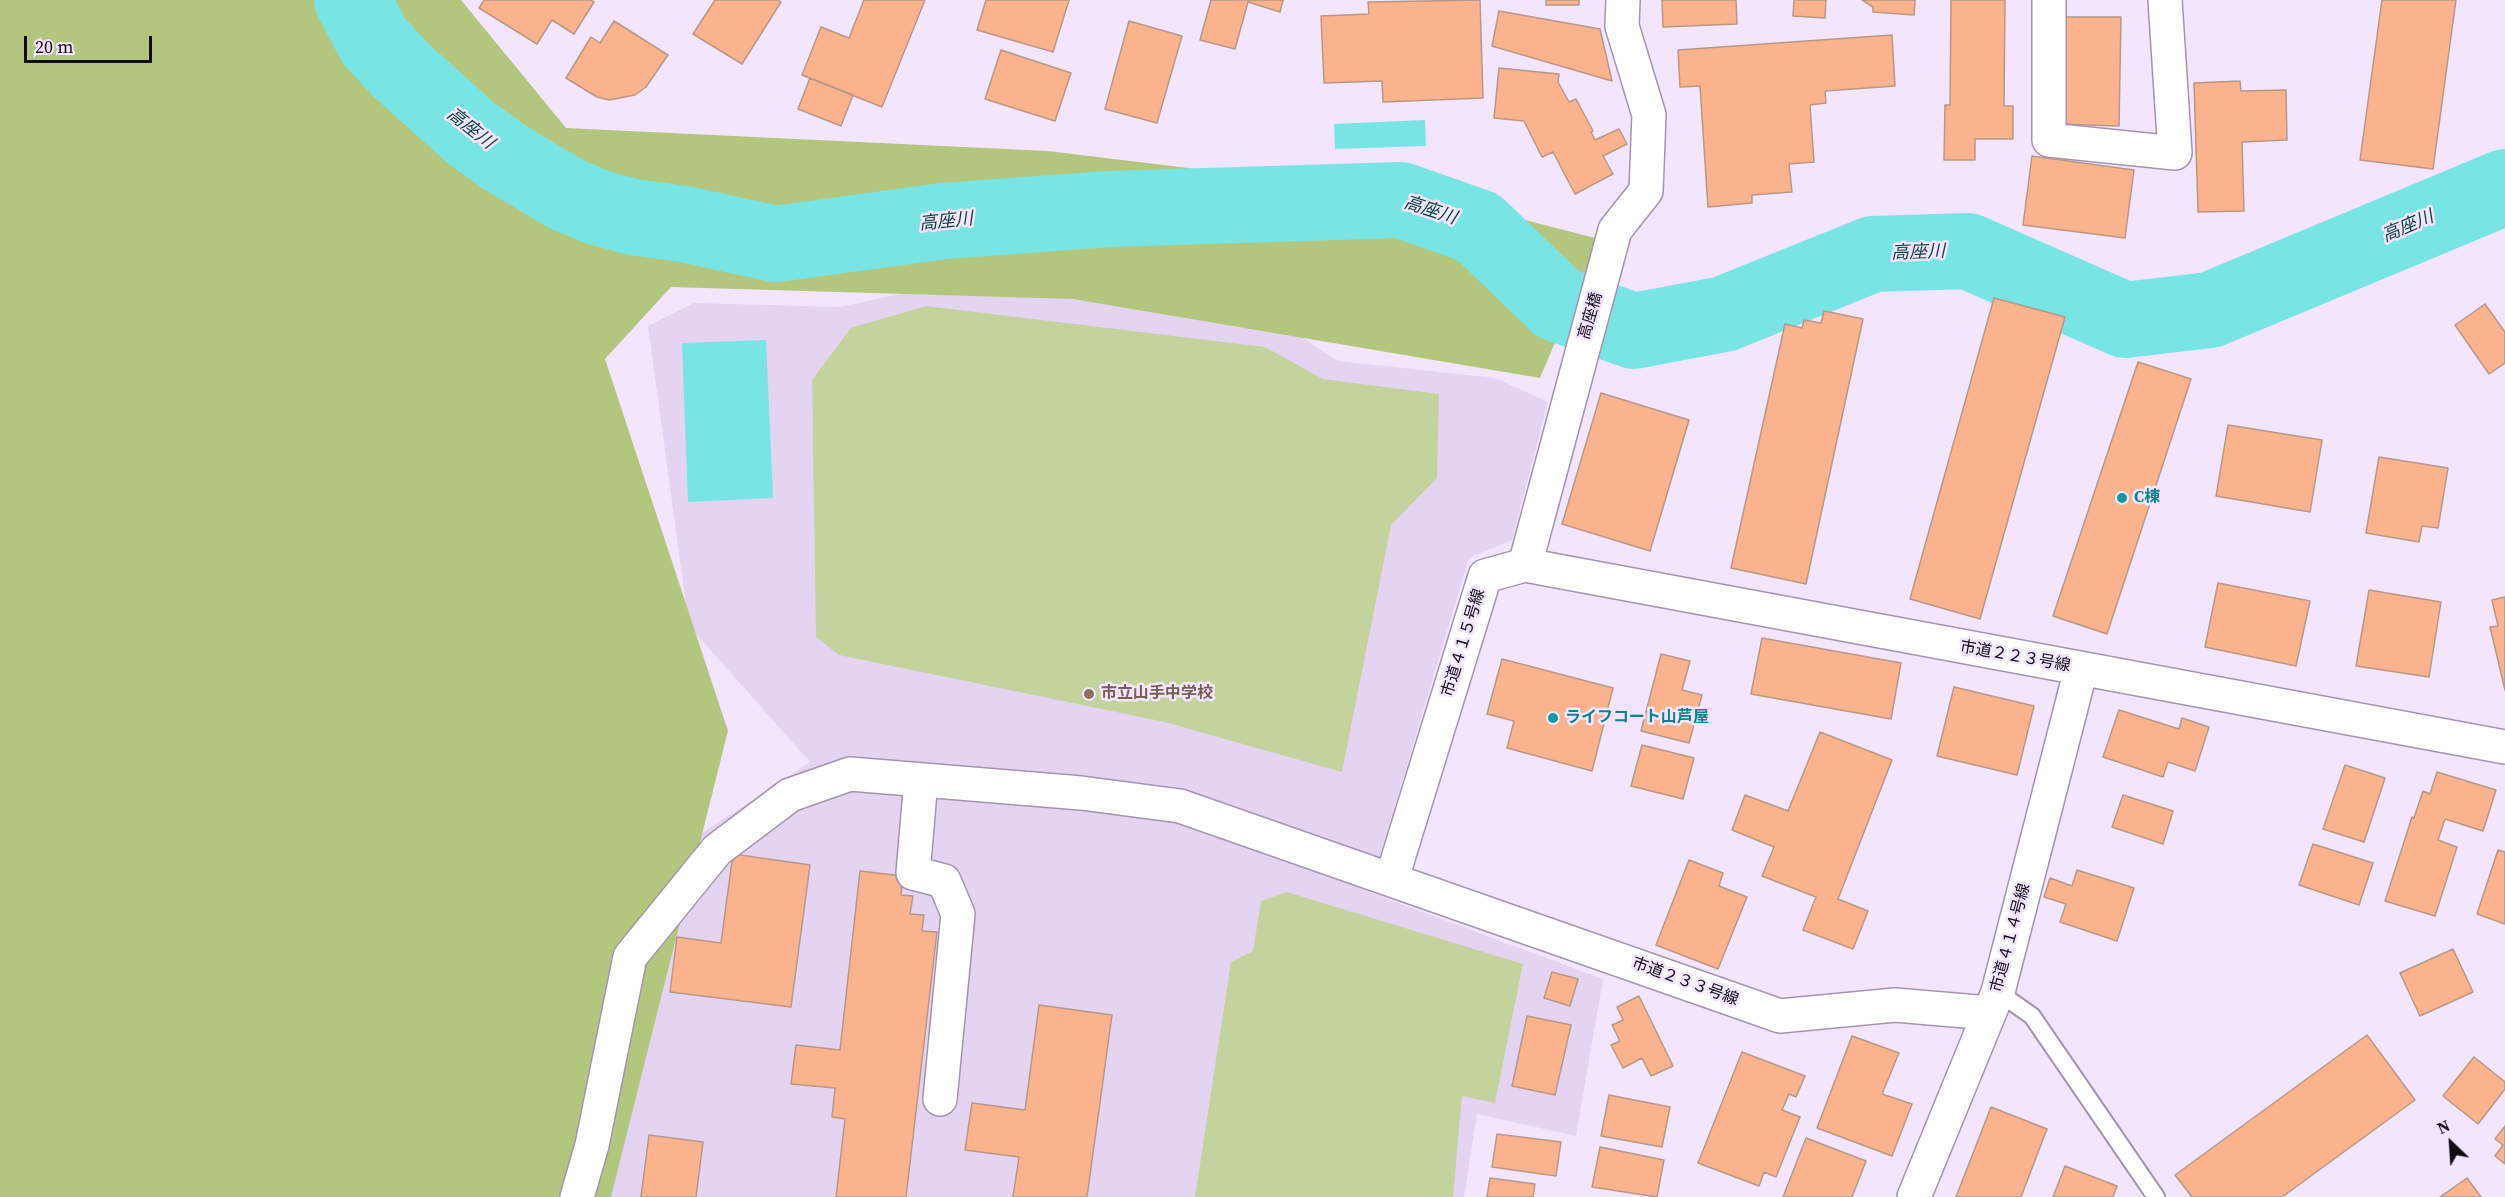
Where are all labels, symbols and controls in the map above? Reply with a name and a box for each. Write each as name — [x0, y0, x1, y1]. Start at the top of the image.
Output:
scale bar — [27, 24, 154, 62]
text: 20 m — [35, 34, 73, 59]
water label: 高座川 — [442, 104, 498, 154]
water label: 高座川 — [1401, 192, 1459, 230]
water label: 高座川 — [2379, 207, 2437, 247]
water label: 高座川 — [918, 208, 974, 236]
water label: 高座川 — [1891, 241, 1945, 265]
street label: 高座橋 — [1575, 290, 1607, 342]
place label: C棟 — [2134, 488, 2160, 508]
marker: C棟 — [2115, 491, 2129, 505]
street label: 市道４１５号線 — [1438, 587, 1490, 699]
street label: 市道２２３号線 — [1958, 638, 2072, 676]
place label: 市立山手中学校 — [1101, 684, 1213, 704]
marker: 市立山手中学校 — [1082, 687, 1096, 701]
place label: ライフコート山芦屋 — [1565, 708, 1709, 728]
marker: ライフコート山芦屋 — [1546, 711, 1560, 725]
street label: 市道４１４号線 — [1987, 881, 2035, 995]
street label: 市道２３３号線 — [1629, 954, 1741, 1010]
north arrow — [2421, 1113, 2481, 1173]
text: N — [2433, 1114, 2453, 1139]

